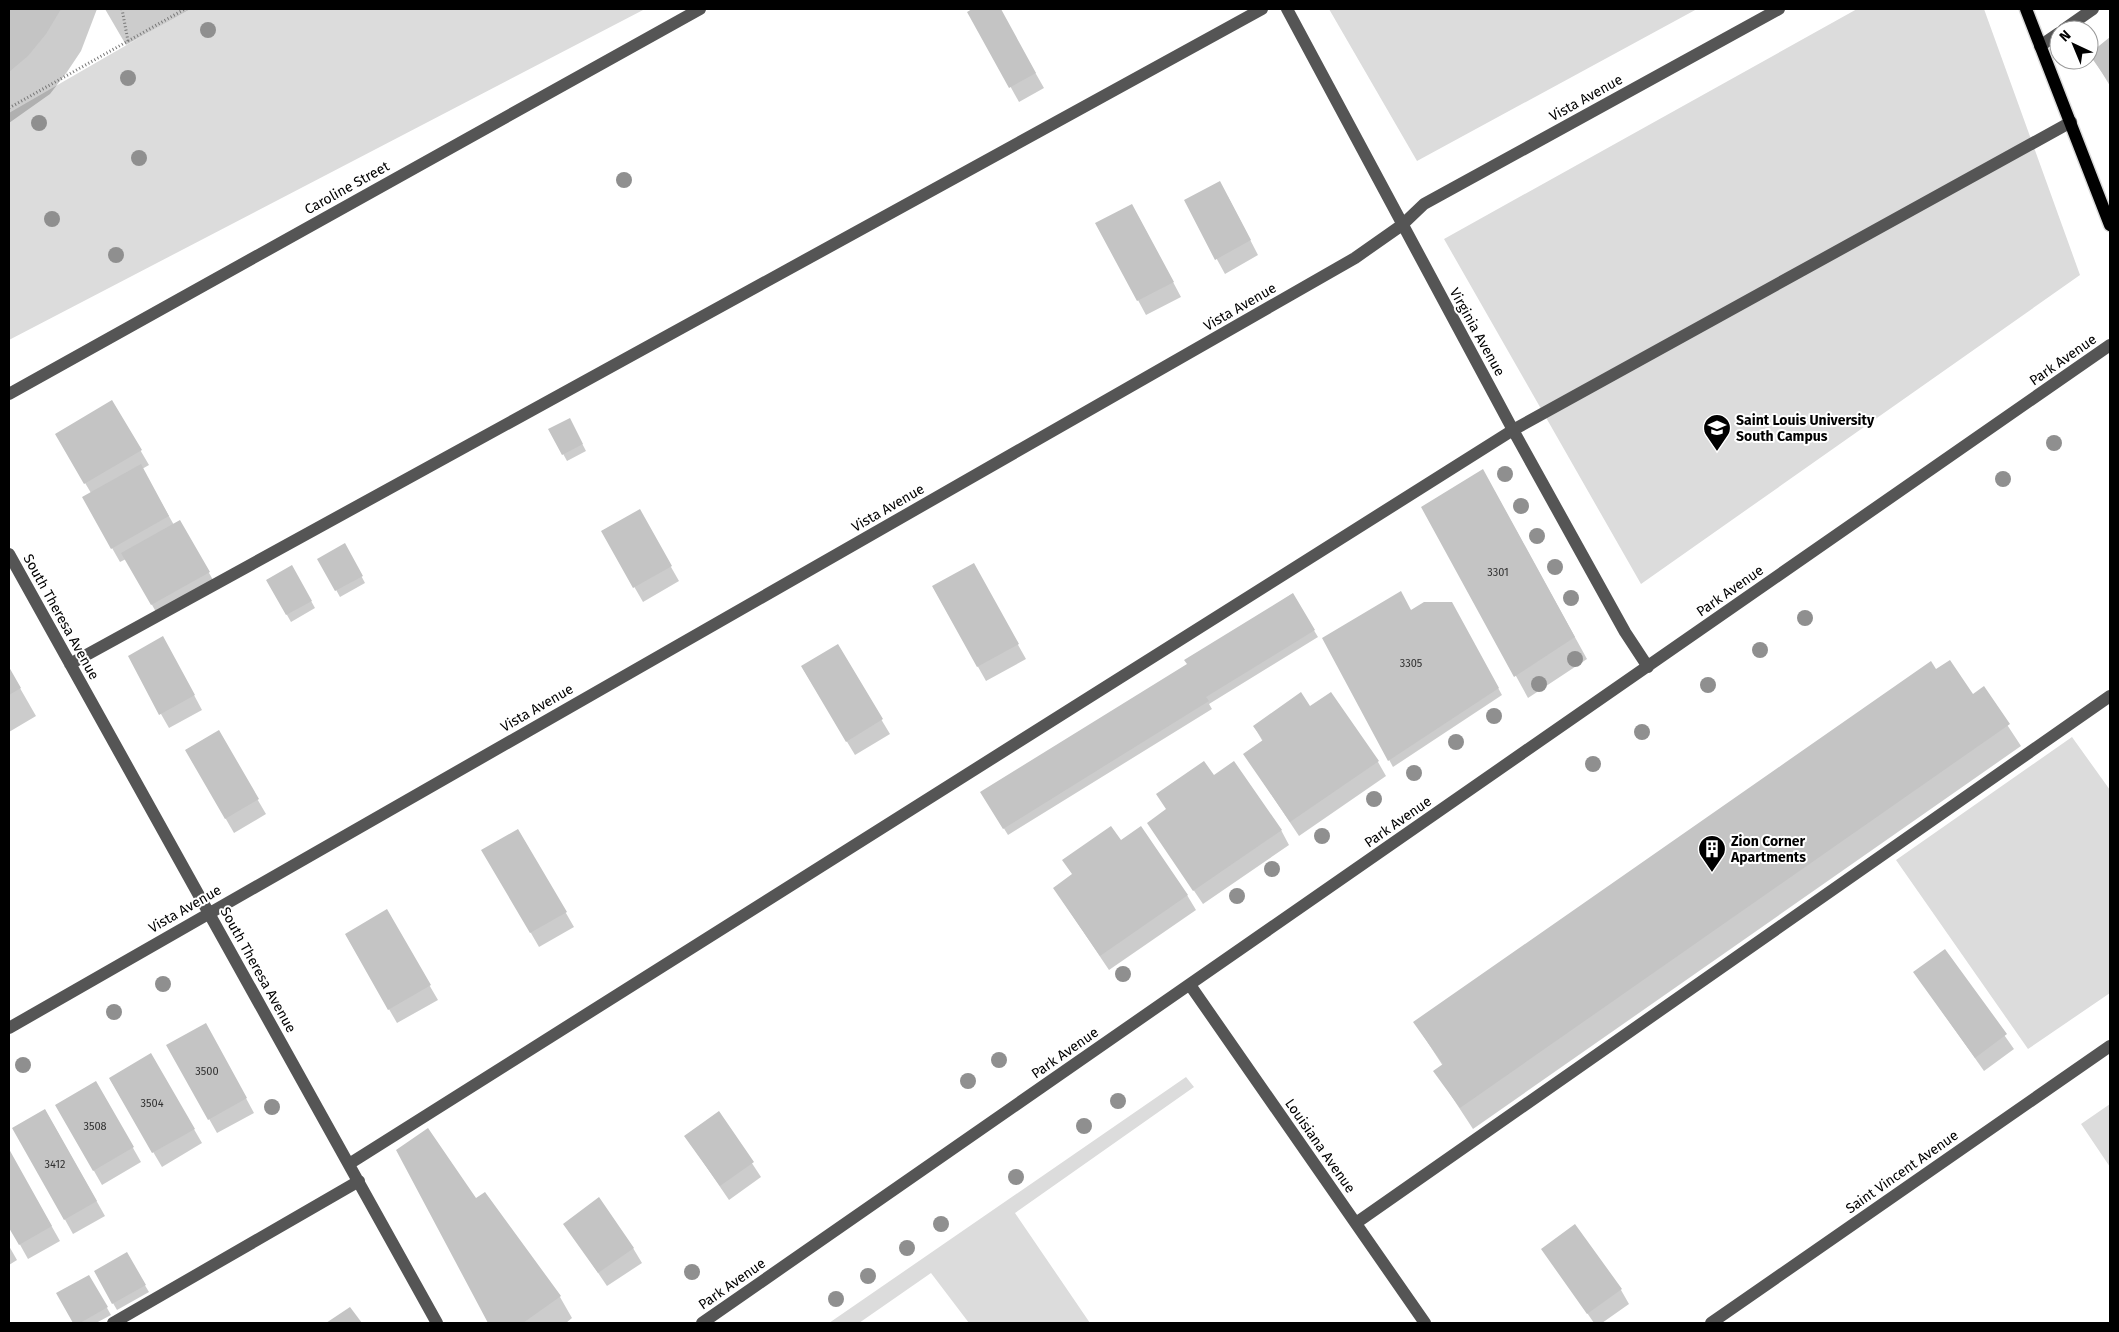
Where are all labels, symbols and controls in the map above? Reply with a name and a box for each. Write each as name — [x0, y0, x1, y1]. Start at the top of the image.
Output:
north arrow — [2049, 20, 2099, 70]
text: N — [2056, 27, 2075, 45]
street label: Vista Avenue — [1546, 71, 1626, 125]
street label: Caroline Street — [302, 157, 393, 218]
street label: Vista Avenue — [1201, 279, 1279, 335]
street label: Virginia Avenue — [1446, 285, 1508, 379]
street label: Park Avenue — [2026, 331, 2100, 389]
place label: Saint Louis University South Campus — [1736, 412, 1875, 445]
school or university icon: Saint Louis University South Campus — [1702, 413, 1732, 452]
street label: Vista Avenue — [849, 480, 927, 536]
street label: South Theresa Avenue — [19, 551, 103, 683]
street label: Park Avenue — [1693, 562, 1767, 620]
house number: 3301 — [1487, 566, 1509, 579]
house number: 3305 — [1400, 657, 1423, 670]
street label: Vista Avenue — [498, 680, 576, 736]
street label: Park Avenue — [1361, 793, 1435, 851]
place label: Zion Corner Apartments — [1730, 833, 1806, 866]
building icon: Zion Corner Apartments — [1697, 834, 1727, 873]
street label: Vista Avenue — [146, 881, 224, 937]
street label: South Theresa Avenue — [216, 904, 300, 1036]
street label: Park Avenue — [1028, 1024, 1102, 1082]
house number: 3500 — [195, 1065, 219, 1078]
street label: Louisiana Avenue — [1281, 1096, 1359, 1196]
house number: 3504 — [141, 1097, 164, 1110]
house number: 3508 — [83, 1120, 107, 1133]
street label: Saint Vincent Avenue — [1842, 1127, 1962, 1217]
house number: 3412 — [45, 1158, 65, 1171]
street label: Park Avenue — [695, 1255, 769, 1313]

